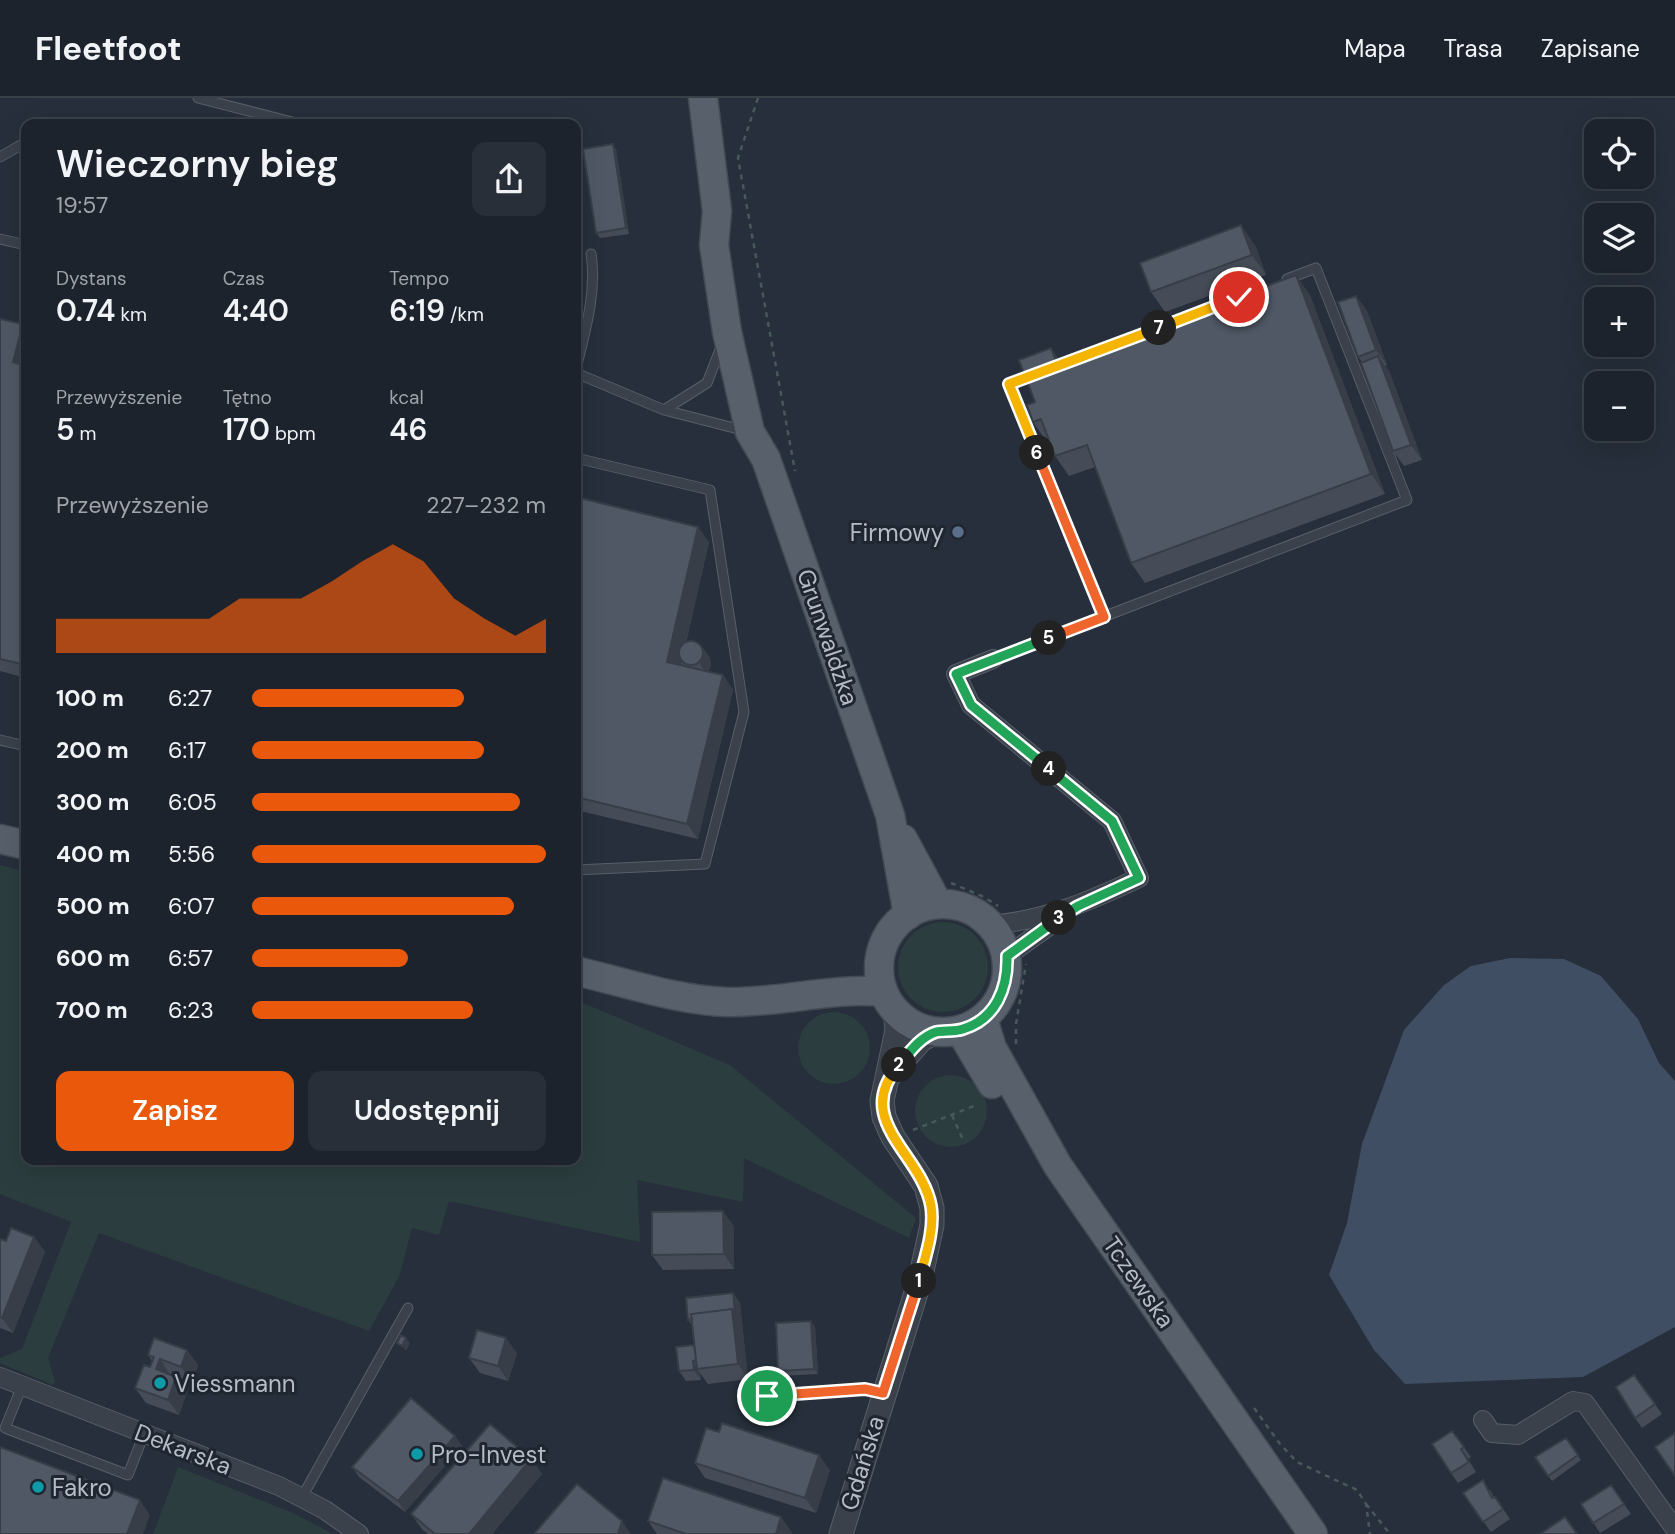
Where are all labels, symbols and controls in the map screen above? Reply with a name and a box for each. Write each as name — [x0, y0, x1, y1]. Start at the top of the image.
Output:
text: Fleetfoot — [35, 27, 181, 70]
text: Mapa — [1344, 33, 1406, 64]
text: Trasa — [1444, 33, 1503, 64]
text: Zapisane — [1541, 33, 1640, 64]
map controls — [1584, 119, 1654, 441]
button: locate — [1584, 119, 1654, 189]
text: Wieczorny bieg — [56, 139, 339, 189]
button: share — [472, 142, 546, 216]
text: 19:57 — [56, 190, 108, 220]
button: layers — [1584, 203, 1654, 273]
text: Dystans — [56, 266, 126, 291]
text: Czas — [223, 266, 265, 291]
text: Tempo — [389, 266, 449, 291]
pin — [1209, 267, 1269, 327]
icon: check — [1220, 278, 1258, 316]
button: + — [1584, 287, 1654, 357]
text: 0.74 — [56, 291, 115, 330]
text: 4:40 — [223, 291, 289, 330]
text: 6:19 — [389, 291, 445, 330]
text: km — [115, 302, 147, 327]
text: /km — [445, 302, 484, 327]
pin: 7 — [1142, 310, 1176, 345]
text: 7 — [1153, 315, 1164, 340]
button: − — [1584, 371, 1654, 441]
text: Przewyższenie — [56, 385, 182, 410]
text: Tętno — [223, 385, 272, 410]
text: kcal — [389, 385, 424, 410]
text: 5 — [56, 410, 75, 449]
text: 170 — [223, 410, 270, 449]
text: 46 — [389, 410, 427, 449]
text: m — [75, 421, 97, 446]
text: bpm — [270, 421, 316, 446]
pin: 6 — [1020, 436, 1054, 470]
text: 6 — [1030, 440, 1043, 465]
text: Przewyższenie — [56, 490, 209, 520]
text: 227–232 m — [426, 490, 546, 520]
place label: Firmowy — [850, 517, 944, 548]
marker: Firmowy — [950, 524, 966, 540]
street label: Grunwaldzka — [790, 565, 866, 709]
pin: 5 — [1032, 620, 1066, 656]
text: 5 — [1043, 625, 1054, 650]
text: 100 m — [56, 683, 124, 713]
text: 6:27 — [168, 683, 212, 713]
text: 200 m — [56, 735, 129, 765]
text: 6:17 — [168, 735, 207, 765]
pin: 4 — [1032, 752, 1066, 786]
text: 4 — [1042, 756, 1055, 781]
text: 300 m — [56, 787, 129, 817]
text: 6:05 — [168, 787, 217, 817]
text: 400 m — [56, 839, 130, 869]
text: 5:56 — [168, 839, 215, 869]
text: 500 m — [56, 891, 130, 921]
text: 6:07 — [168, 891, 215, 921]
pin: 3 — [1042, 900, 1076, 936]
text: 3 — [1053, 905, 1064, 930]
text: 600 m — [56, 943, 130, 973]
text: 6:57 — [168, 943, 213, 973]
text: 700 m — [56, 995, 128, 1025]
text: 6:23 — [168, 995, 214, 1025]
pin: 2 — [881, 1048, 916, 1082]
text: 2 — [893, 1052, 904, 1077]
button: Zapisz — [56, 1071, 294, 1151]
button: Udostępnij — [308, 1071, 546, 1151]
street label: Tczewska — [1096, 1230, 1182, 1334]
pin: 1 — [902, 1264, 936, 1298]
text: 1 — [915, 1268, 922, 1293]
pin — [737, 1366, 797, 1426]
place label: Viessmann — [174, 1368, 296, 1399]
marker: Viessmann — [152, 1375, 168, 1391]
icon: arrive — [748, 1377, 786, 1415]
street label: Gdańska — [833, 1412, 891, 1514]
street label: Dekarska — [130, 1416, 236, 1482]
place label: Pro-Invest — [431, 1439, 546, 1470]
marker: Pro-Invest — [409, 1446, 425, 1462]
place label: Fakro — [52, 1472, 112, 1503]
marker: Fakro — [30, 1479, 46, 1495]

